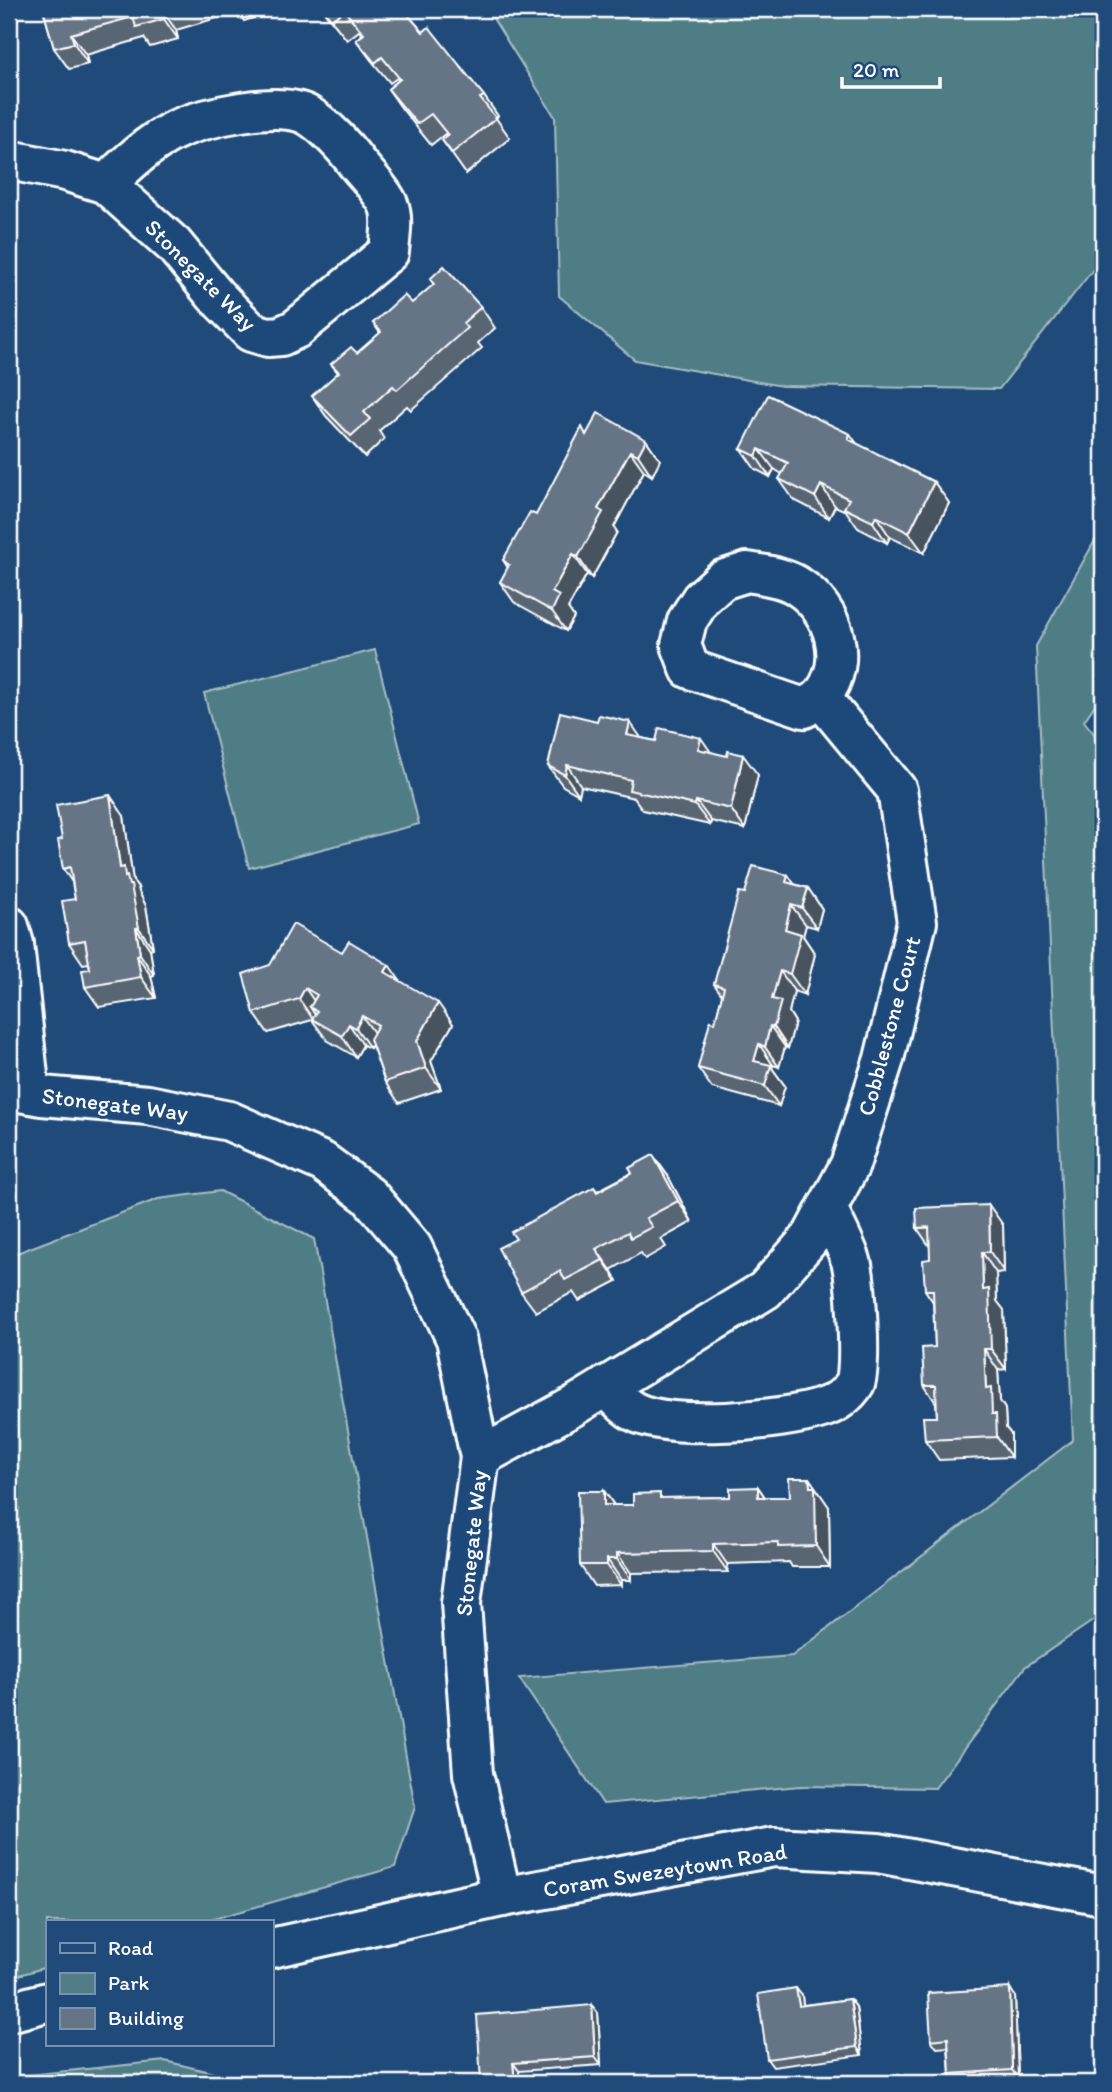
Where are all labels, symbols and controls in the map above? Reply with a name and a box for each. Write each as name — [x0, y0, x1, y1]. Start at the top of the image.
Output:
scale bar — [842, 46, 940, 90]
text: 20 m — [853, 57, 900, 82]
street label: Stonegate Way — [139, 213, 263, 337]
street label: Cobblestone Court — [852, 933, 927, 1119]
street label: Stonegate Way — [40, 1081, 190, 1127]
street label: Stonegate Way — [449, 1468, 493, 1617]
street label: Coram Swezeytown Road — [541, 1837, 789, 1903]
legend — [46, 1920, 273, 2046]
text: Road — [108, 1935, 154, 1960]
text: Park — [108, 1970, 150, 1995]
text: Building — [108, 2005, 184, 2030]

